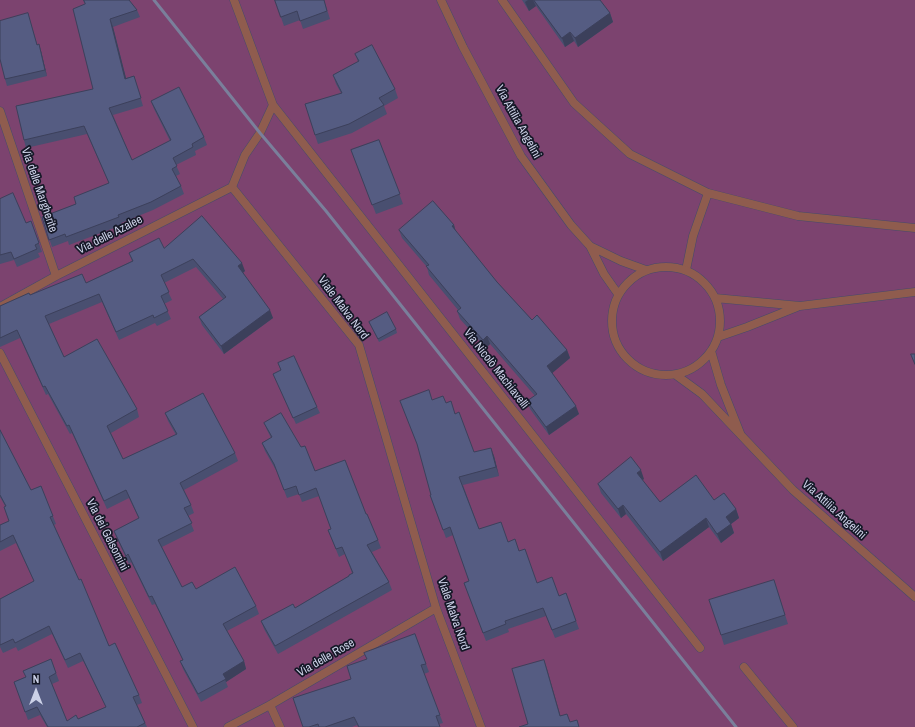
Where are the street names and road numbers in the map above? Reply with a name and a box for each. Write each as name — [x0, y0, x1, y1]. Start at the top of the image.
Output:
street label: Via Attilia Angelini — [492, 83, 544, 161]
street label: Via delle Margherite — [18, 146, 60, 234]
street label: Via delle Azalee — [75, 212, 145, 258]
street label: Viale Malva Nord — [315, 274, 371, 342]
street label: Via Nicolò Machiavelli — [460, 326, 532, 412]
street label: Via Attilia Angelini — [799, 477, 869, 543]
street label: Via dei Gelsomini — [83, 497, 131, 573]
street label: Viale Malva Nord — [434, 576, 472, 652]
street label: Via delle Rose — [295, 636, 357, 680]

